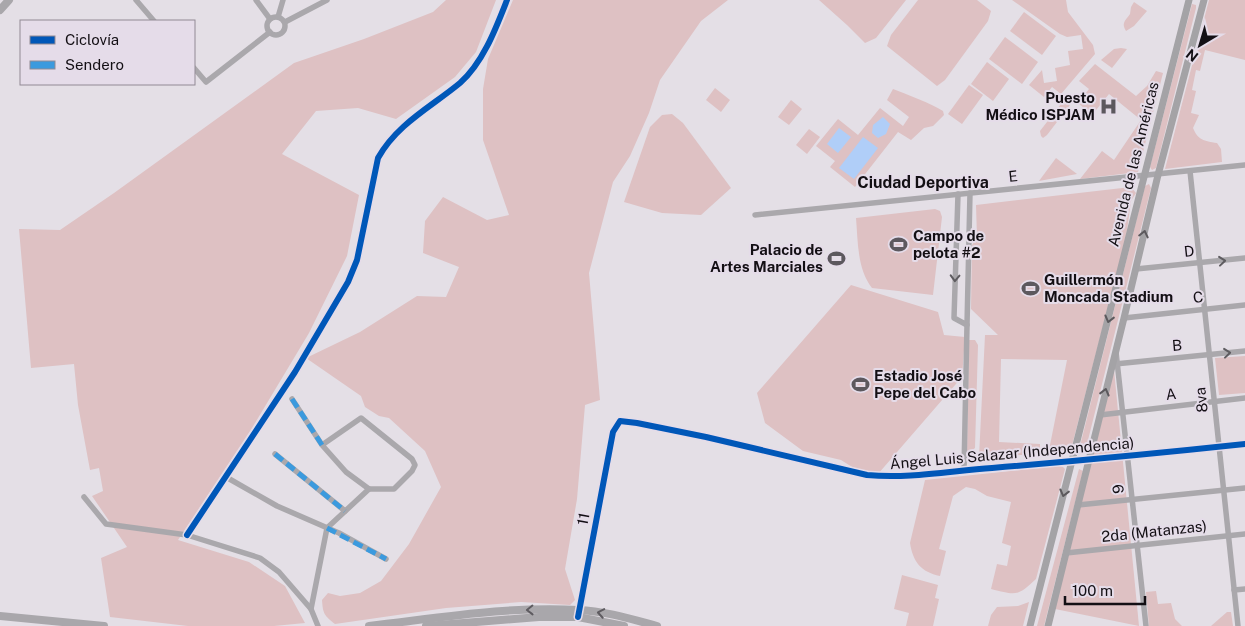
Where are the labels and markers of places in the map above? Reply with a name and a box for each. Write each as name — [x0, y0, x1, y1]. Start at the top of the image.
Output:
place label: Puesto Médico ISPJAM — [986, 89, 1095, 123]
hospital icon: Puesto Médico ISPJAM — [1099, 96, 1119, 116]
place label: Campo de pelota #2 — [913, 227, 984, 261]
sports icon: Campo de pelota #2 — [889, 234, 909, 254]
place label: Palacio de Artes Marciales — [710, 241, 823, 275]
sports icon: Palacio de Artes Marciales — [827, 248, 847, 268]
place label: Guillermón Moncada Stadium — [1044, 271, 1173, 305]
sports icon: Guillermón Moncada Stadium — [1020, 278, 1040, 298]
place label: Estadio José Pepe del Cabo — [874, 367, 976, 401]
sports icon: Estadio José Pepe del Cabo — [850, 374, 870, 394]

